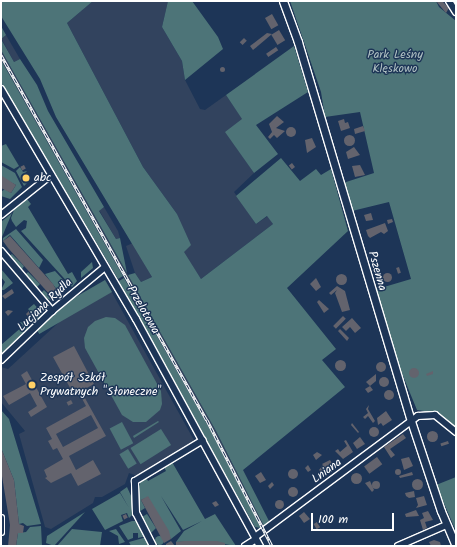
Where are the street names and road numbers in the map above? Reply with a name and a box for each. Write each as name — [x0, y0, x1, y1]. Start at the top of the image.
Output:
street label: Pszenna — [364, 249, 390, 293]
street label: Lucjana Rydla — [15, 275, 75, 335]
street label: Przelotowa — [123, 283, 163, 337]
street label: Lniana — [309, 455, 345, 487]

